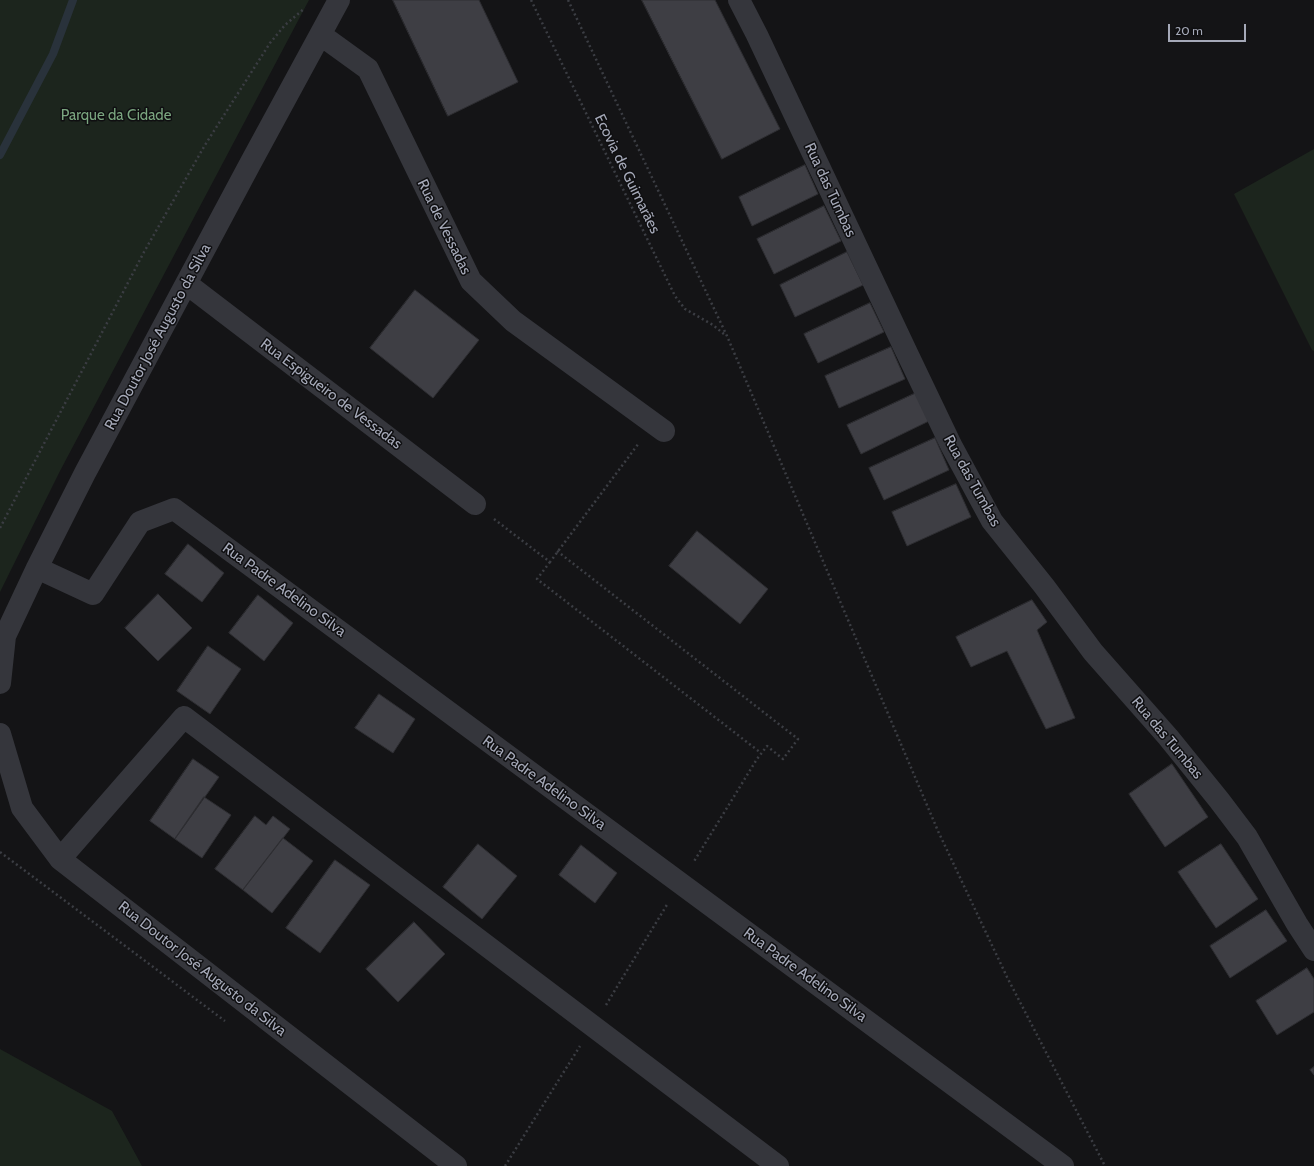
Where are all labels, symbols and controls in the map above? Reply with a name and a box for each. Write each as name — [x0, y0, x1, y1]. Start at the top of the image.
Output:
scale bar — [1170, 16, 1248, 42]
text: 20 m — [1175, 23, 1203, 38]
park label: Parque da Cidade — [61, 107, 171, 125]
street label: Ecovia de Guimarães — [590, 111, 664, 237]
street label: Rua das Tumbas — [800, 140, 860, 240]
street label: Rua de Vessadas — [413, 176, 475, 278]
street label: Rua Doutor José Augusto da Silva — [101, 241, 215, 433]
street label: Rua Espigueiro de Vessadas — [257, 335, 405, 453]
street label: Rua das Tumbas — [939, 432, 1005, 530]
street label: Rua Padre Adelino Silva — [219, 539, 349, 641]
street label: Rua das Tumbas — [1127, 693, 1207, 783]
street label: Rua Padre Adelino Silva — [479, 732, 609, 834]
street label: Rua Doutor José Augusto da Silva — [114, 898, 290, 1040]
street label: Rua Padre Adelino Silva — [740, 924, 870, 1026]

